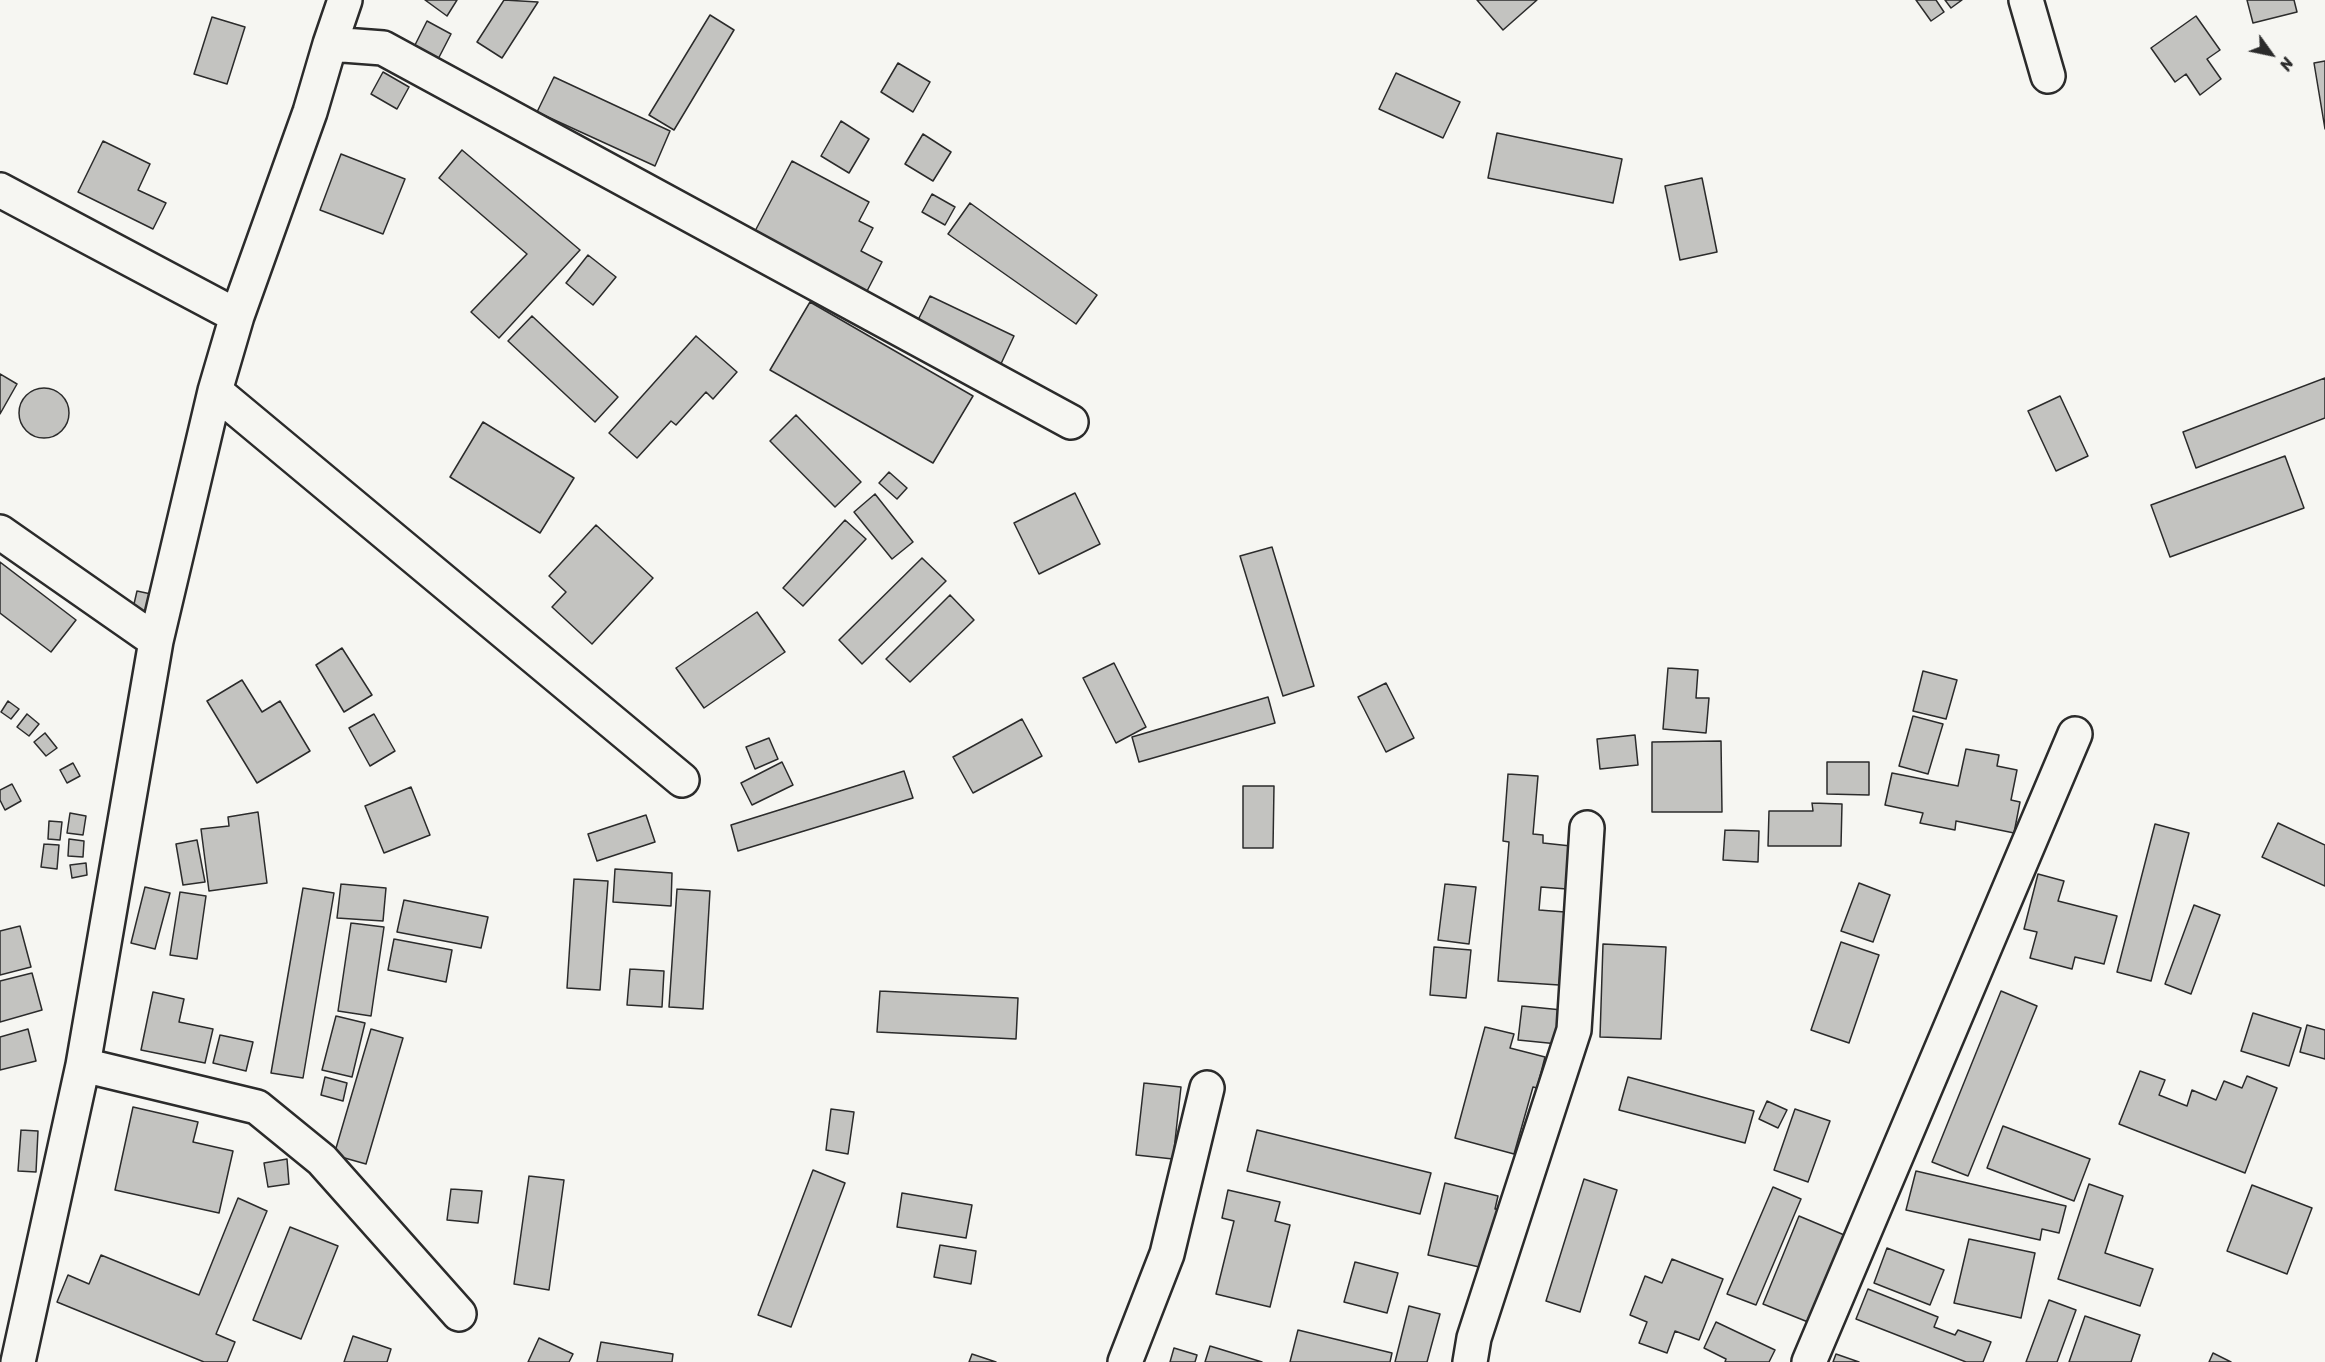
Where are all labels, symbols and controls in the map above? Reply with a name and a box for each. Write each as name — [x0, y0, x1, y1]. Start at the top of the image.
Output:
north arrow — [2241, 24, 2301, 84]
text: N — [2271, 52, 2302, 77]

